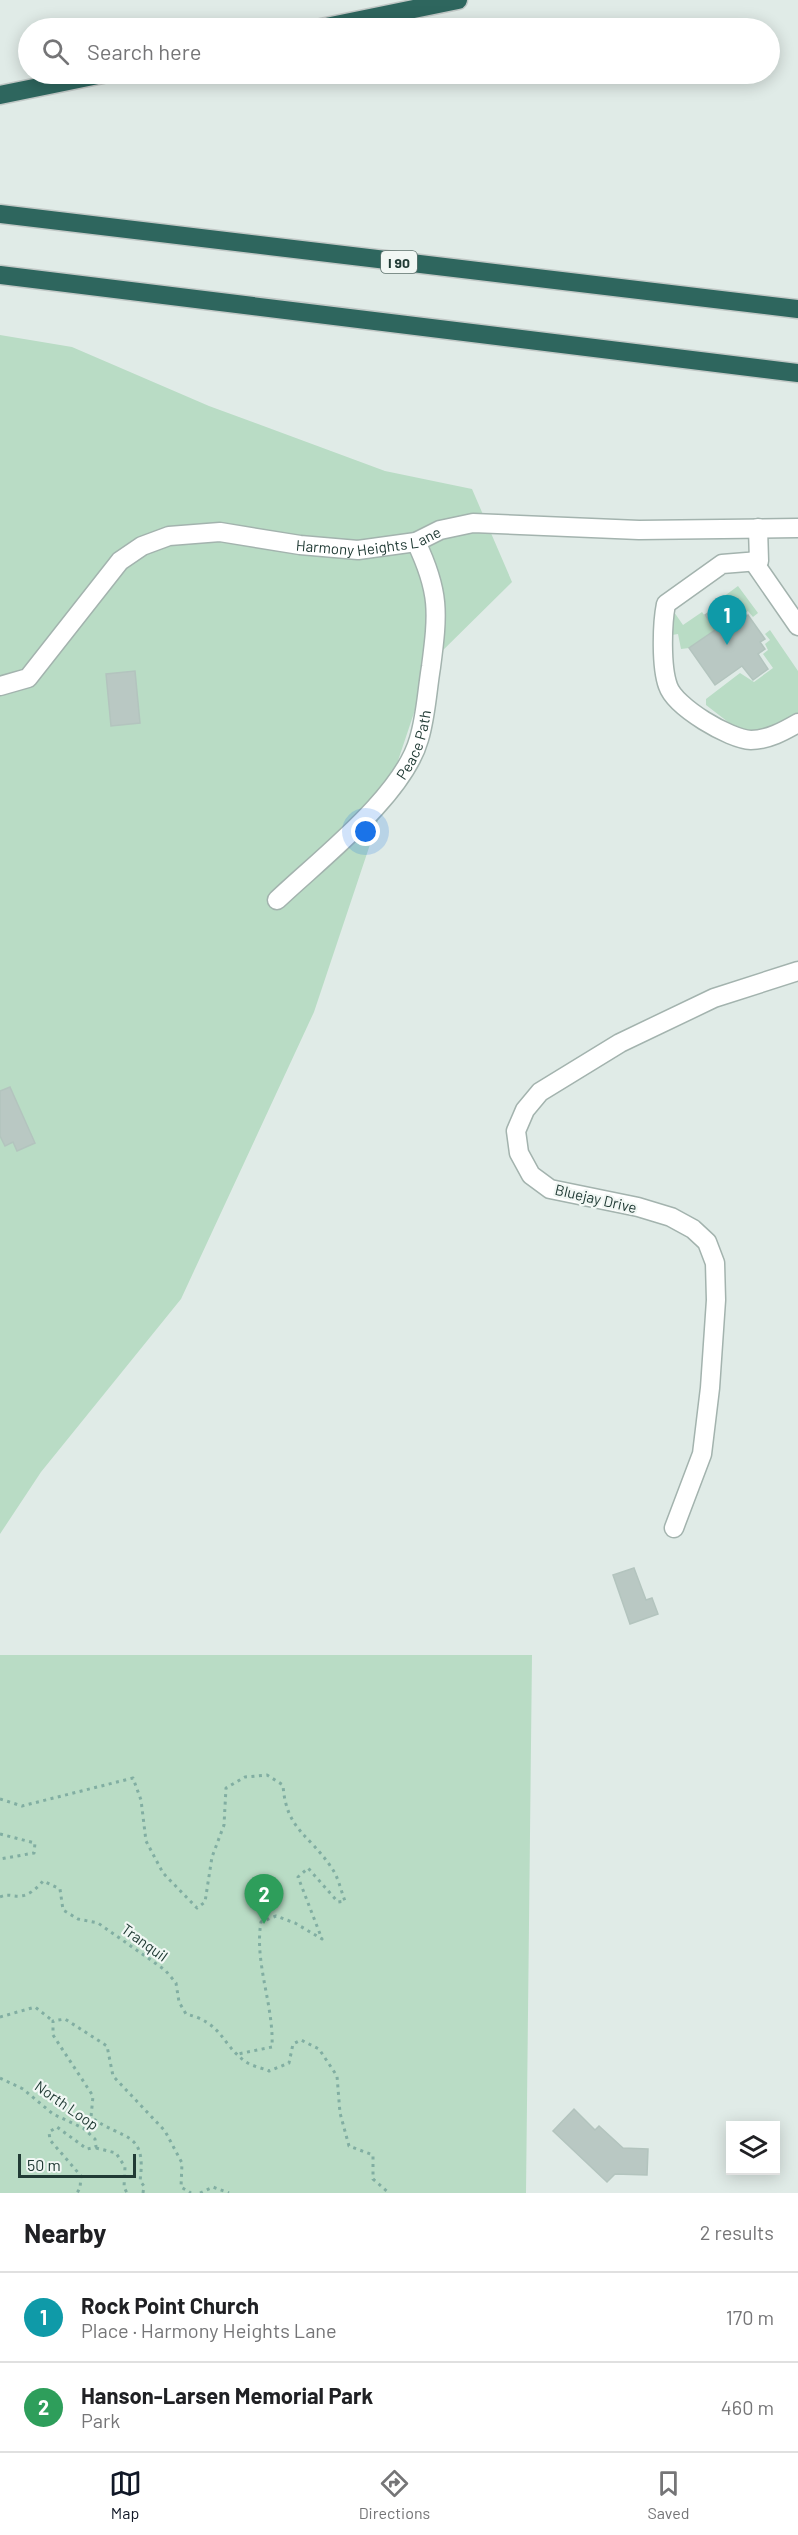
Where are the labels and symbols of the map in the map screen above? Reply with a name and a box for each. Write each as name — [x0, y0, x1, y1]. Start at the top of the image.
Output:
road number: I 90 — [381, 251, 417, 273]
street label: Harmony Heights Lane — [295, 522, 443, 559]
pin: 1 — [708, 596, 746, 645]
street label: Peace Path — [392, 709, 434, 783]
your location — [351, 817, 380, 846]
street label: Bluejay Drive — [553, 1180, 639, 1216]
pin: 2 — [244, 1874, 284, 1924]
street label: Tranquil — [118, 1919, 172, 1965]
street label: North Loop — [32, 2076, 102, 2134]
scale bar — [18, 2151, 136, 2178]

